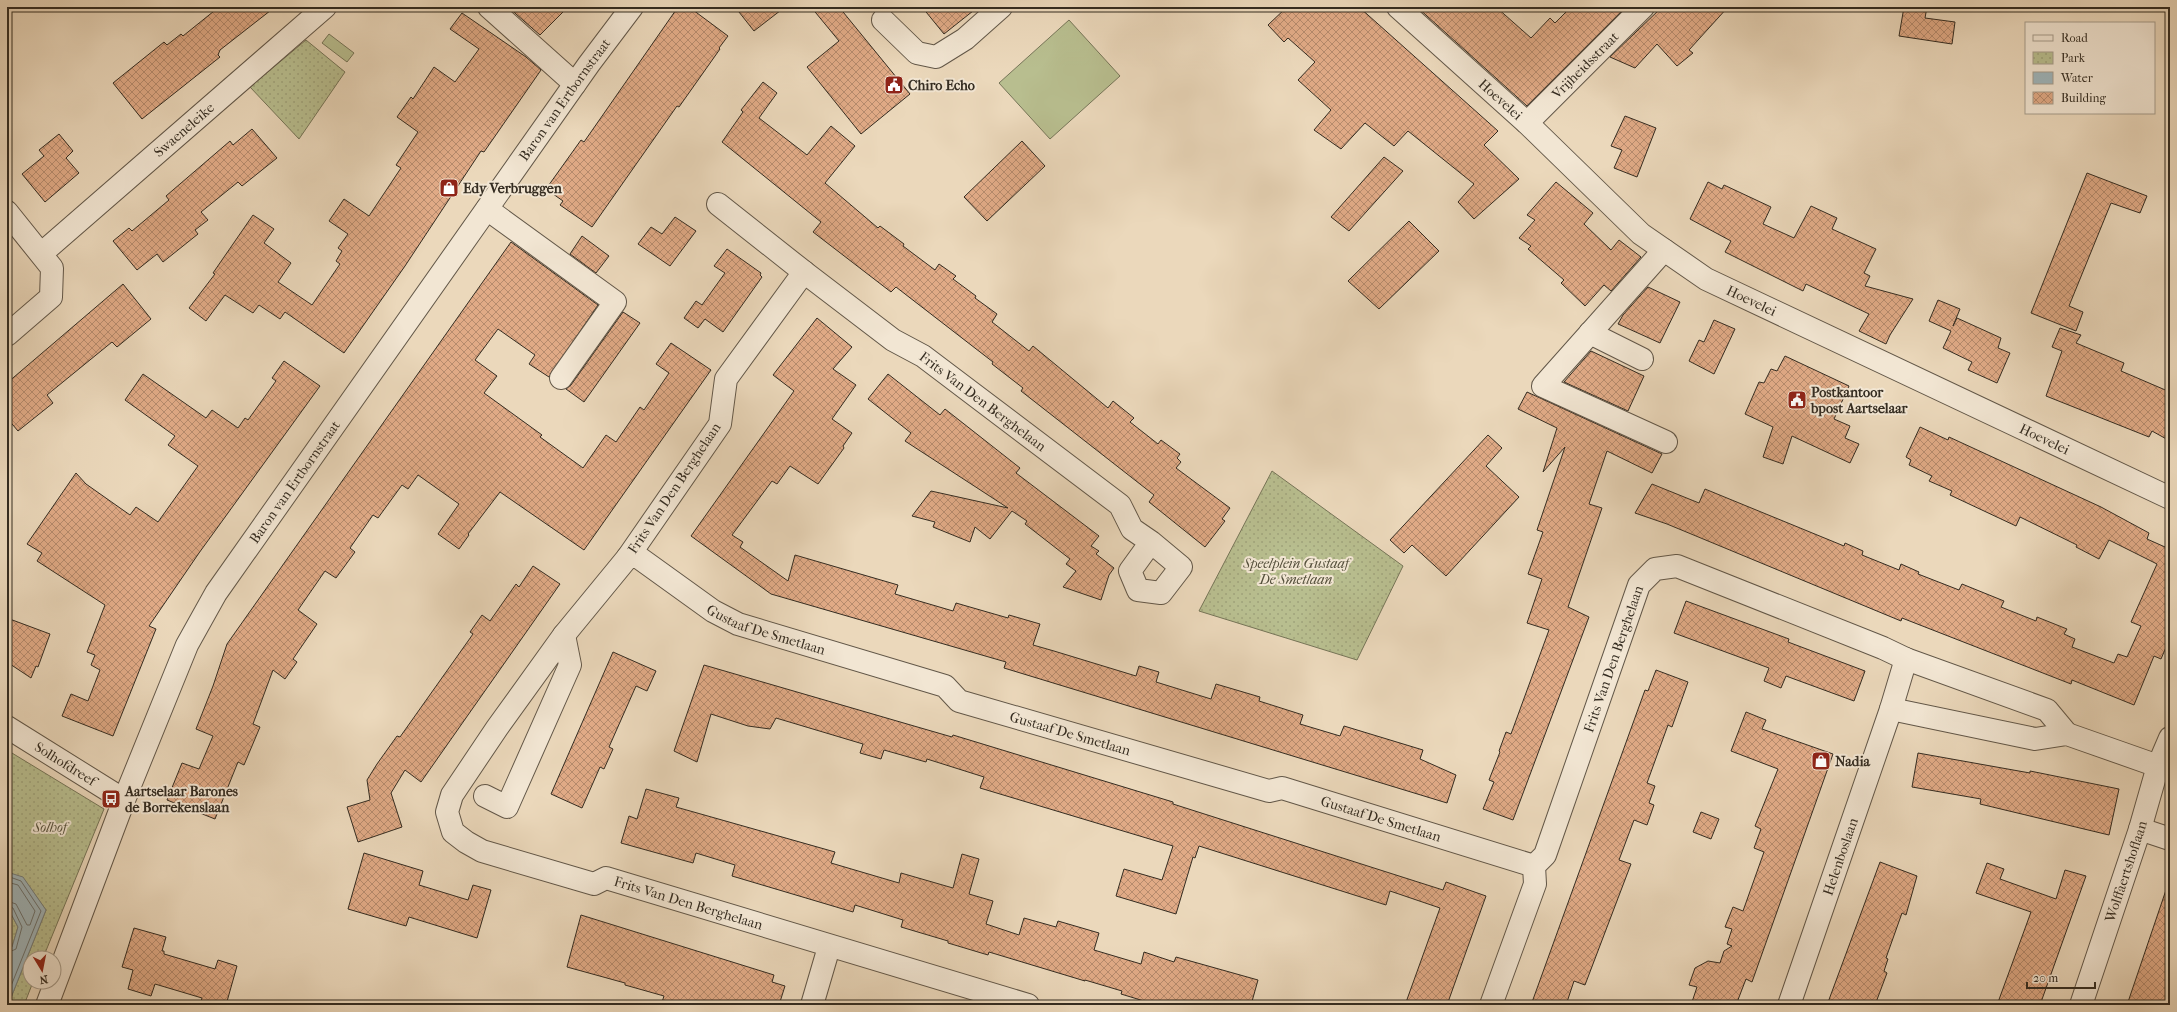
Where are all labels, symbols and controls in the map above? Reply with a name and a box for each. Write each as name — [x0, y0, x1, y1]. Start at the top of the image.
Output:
legend — [2025, 22, 2155, 114]
street label: Vrijheidsstraat — [1548, 28, 1622, 103]
text: Road — [2061, 31, 2088, 45]
street label: Baron van Ertbornstraat — [515, 35, 614, 164]
text: Park — [2061, 51, 2086, 65]
text: Water — [2060, 71, 2094, 85]
public building icon: Chiro Echo — [883, 74, 905, 96]
street label: Hoevelei — [1475, 76, 1526, 124]
place label: Chiro Echo — [908, 77, 975, 94]
text: Building — [2061, 91, 2106, 105]
street label: Swaeneleike — [151, 99, 218, 161]
shop icon: Edy Verbruggen — [438, 177, 460, 199]
place label: Edy Verbruggen — [463, 180, 563, 197]
street label: Hoevelei — [1724, 282, 1779, 320]
street label: Frits Van Den Berghelaan — [916, 348, 1049, 455]
place label: Postkantoor bpost Aartselaar — [1810, 384, 1909, 417]
public building icon: Postkantoor bpost Aartselaar — [1786, 389, 1808, 411]
street label: Baron van Ertbornstraat — [246, 417, 344, 547]
street label: Frits Van Den Berghelaan — [624, 420, 725, 557]
street label: Hoevelei — [2017, 420, 2072, 458]
park label: Speelplein Gustaaf De Smetlaan — [1242, 555, 1352, 588]
street label: Frits Van Den Berghelaan — [1580, 583, 1647, 735]
street label: Gustaaf De Smetlaan — [703, 601, 827, 659]
street label: Gustaaf De Smetlaan — [1008, 708, 1132, 759]
street label: Solhofdreef — [31, 738, 102, 791]
shop icon: Nadia — [1810, 750, 1832, 772]
place label: Nadia — [1835, 753, 1871, 770]
place label: Aartselaar Barones de Borrekenslaan — [124, 783, 239, 816]
bus stop icon: Aartselaar Barones de Borrekenslaan — [100, 788, 122, 810]
street label: Gustaaf De Smetlaan — [1319, 793, 1443, 846]
street label: Helenboslaan — [1819, 816, 1862, 898]
park label: Solhof — [32, 819, 70, 836]
street label: Wolffaertshoflaan — [2101, 819, 2151, 925]
street label: Frits Van Den Berghelaan — [612, 873, 765, 934]
north arrow — [22, 950, 62, 990]
scale bar — [2027, 964, 2095, 990]
text: 20 m — [2033, 971, 2058, 985]
text: N — [38, 972, 49, 987]

